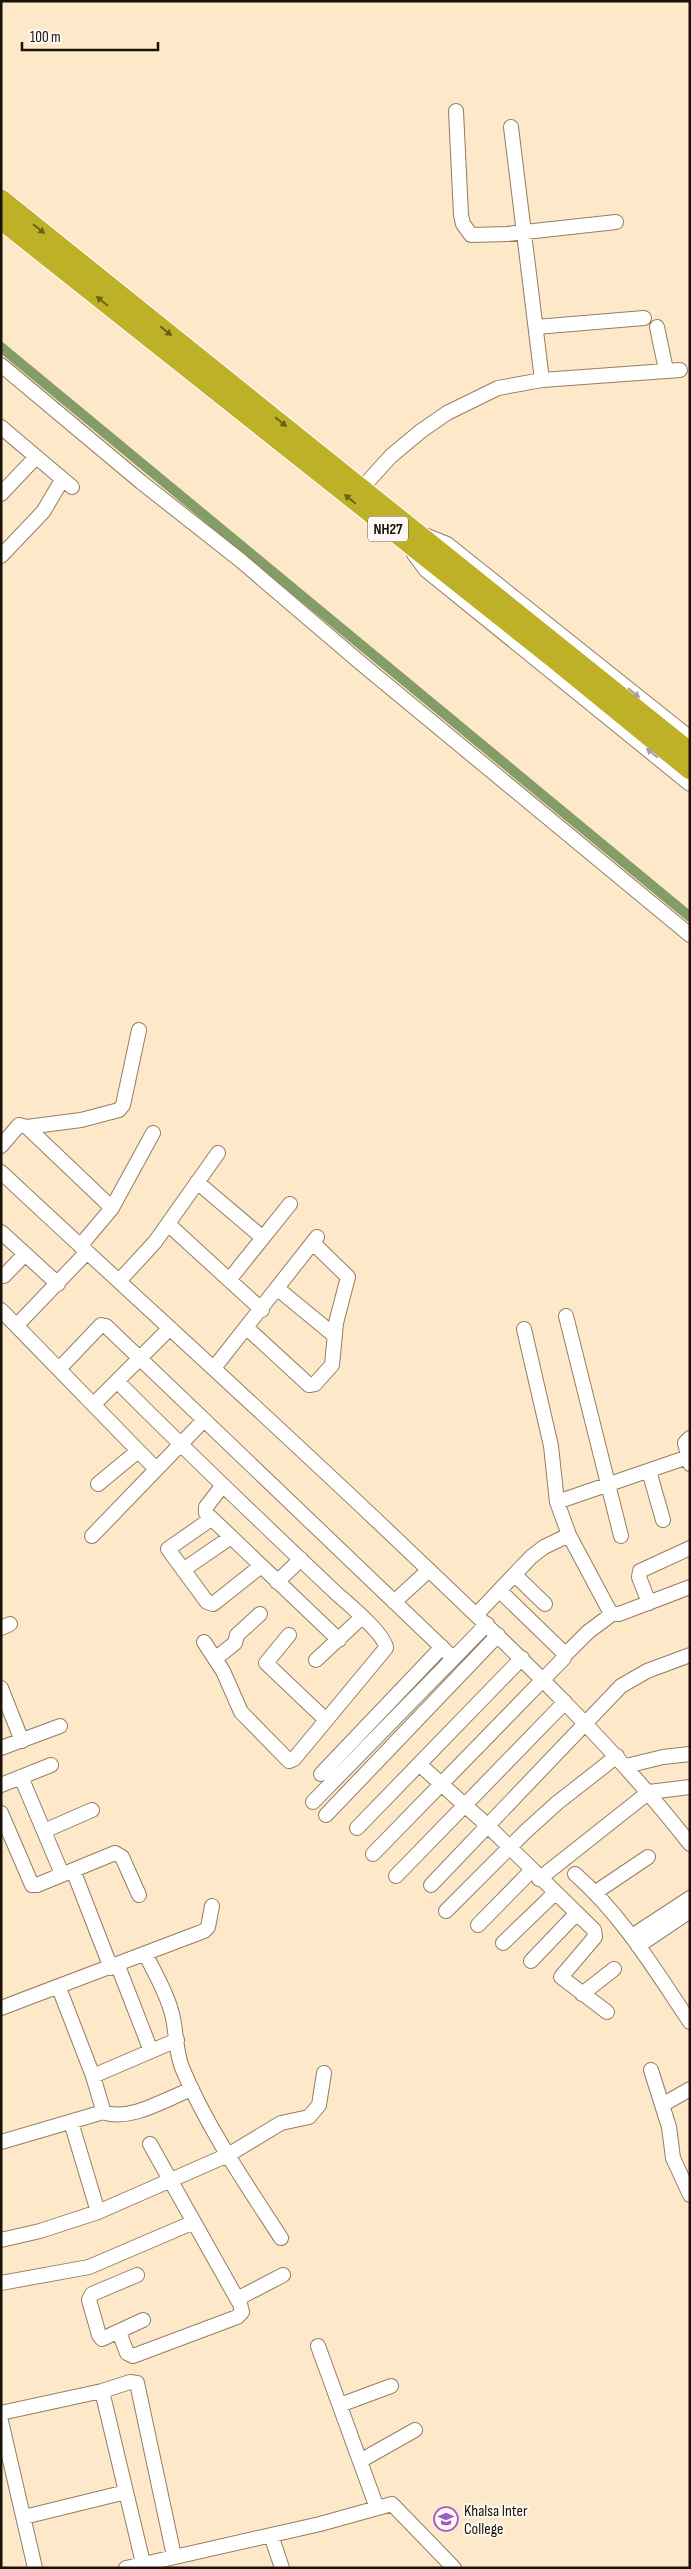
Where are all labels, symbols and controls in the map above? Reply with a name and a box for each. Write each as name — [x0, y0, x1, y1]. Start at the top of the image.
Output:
scale bar — [22, 20, 159, 52]
text: 100 m — [30, 28, 61, 47]
one-way arrow — [32, 224, 45, 235]
one-way arrow — [96, 296, 109, 306]
one-way arrow — [159, 326, 172, 337]
one-way arrow — [274, 416, 287, 427]
one-way arrow — [344, 493, 357, 504]
road number: NH27 — [368, 516, 408, 542]
one-way arrow — [627, 688, 640, 699]
one-way arrow — [646, 748, 659, 759]
place label: Khalsa Inter College — [464, 2502, 528, 2539]
school or university icon: Khalsa Inter College — [433, 2506, 459, 2532]

